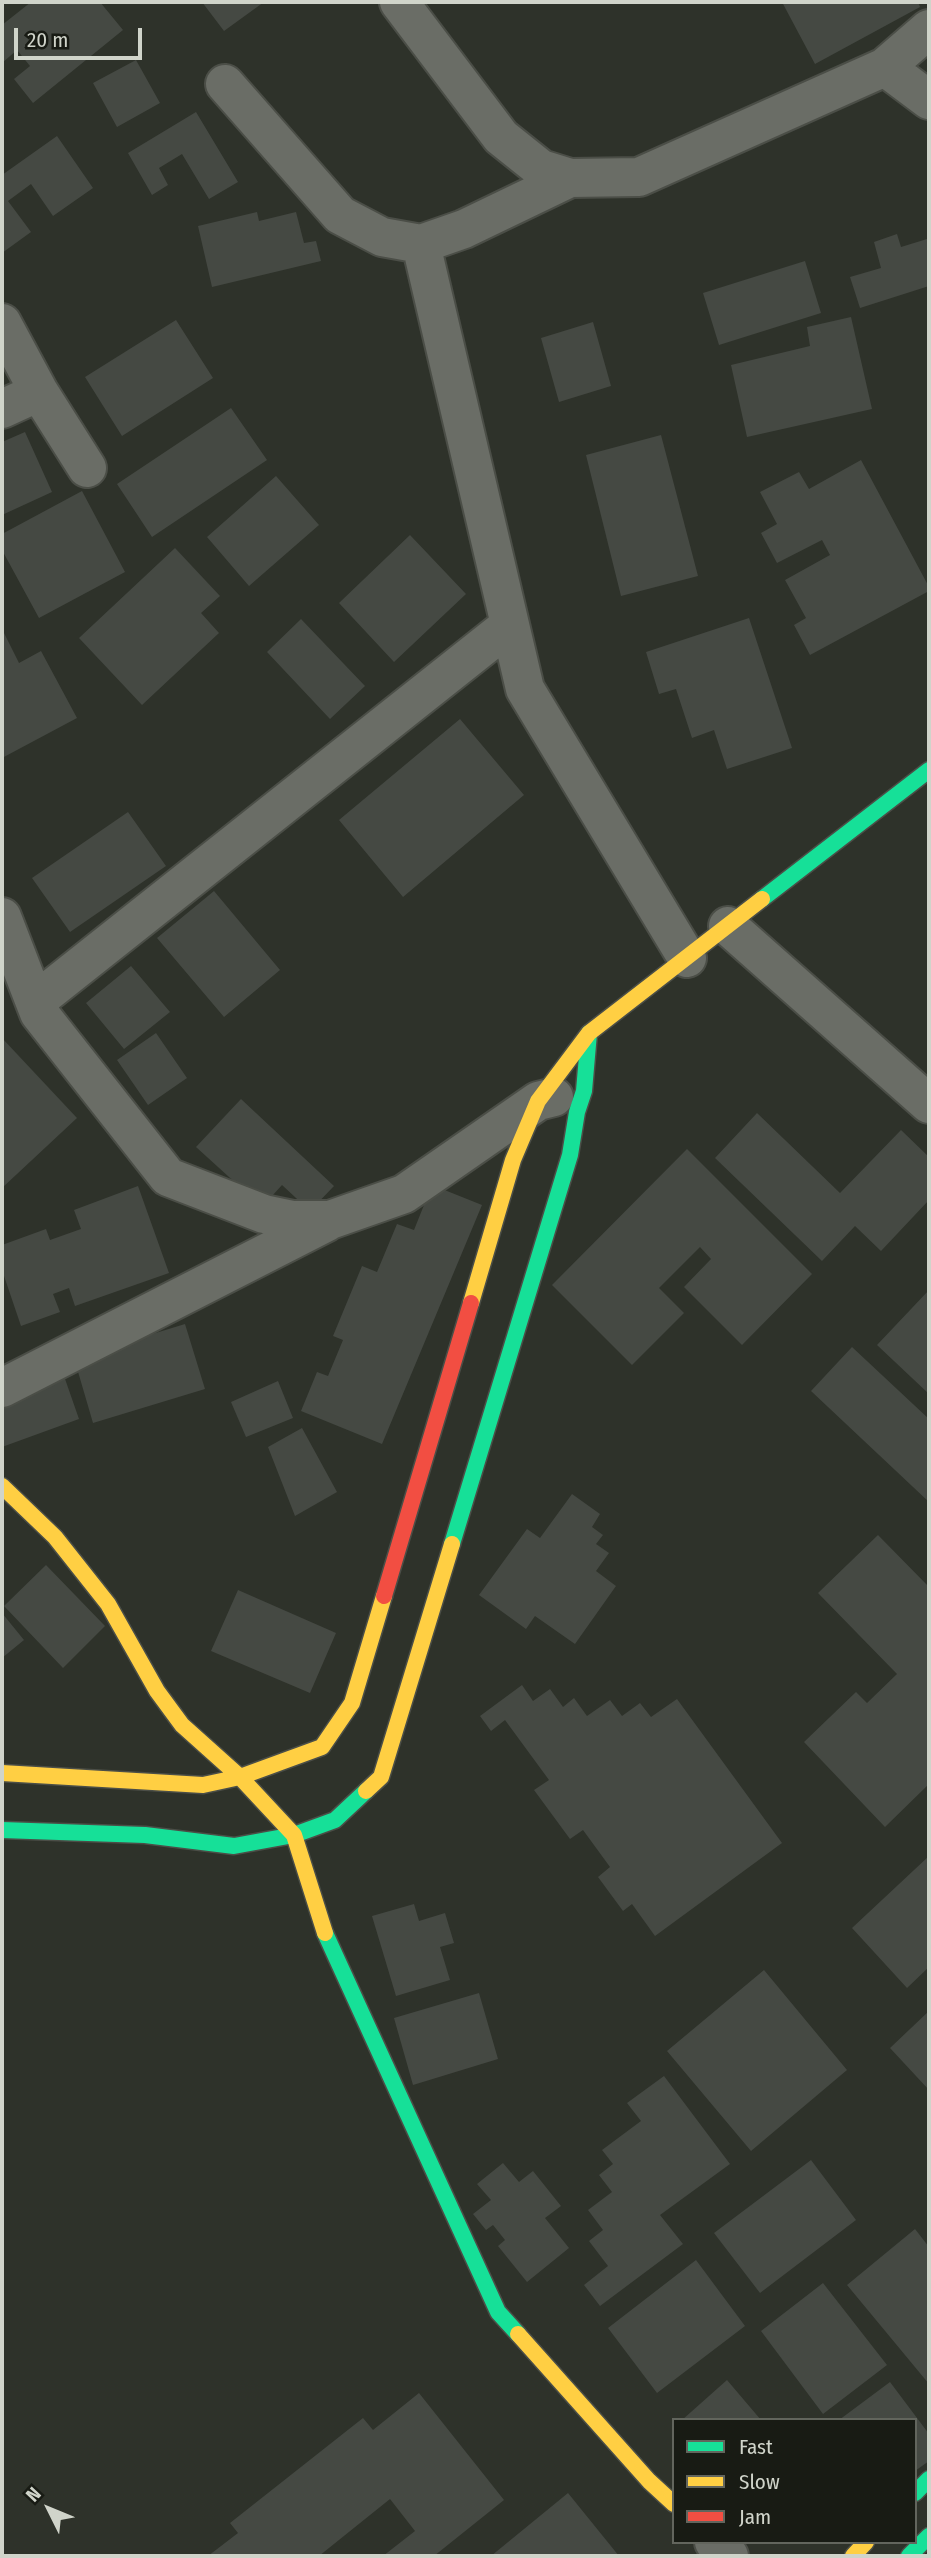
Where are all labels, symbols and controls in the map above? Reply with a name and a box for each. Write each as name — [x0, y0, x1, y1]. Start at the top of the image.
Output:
scale bar — [18, 14, 145, 58]
text: 20 m — [27, 27, 68, 53]
legend — [672, 2418, 917, 2544]
text: Fast — [739, 2434, 773, 2460]
text: Slow — [739, 2469, 780, 2495]
north arrow — [14, 2474, 84, 2544]
text: N — [21, 2482, 46, 2506]
text: Jam — [739, 2504, 771, 2530]

